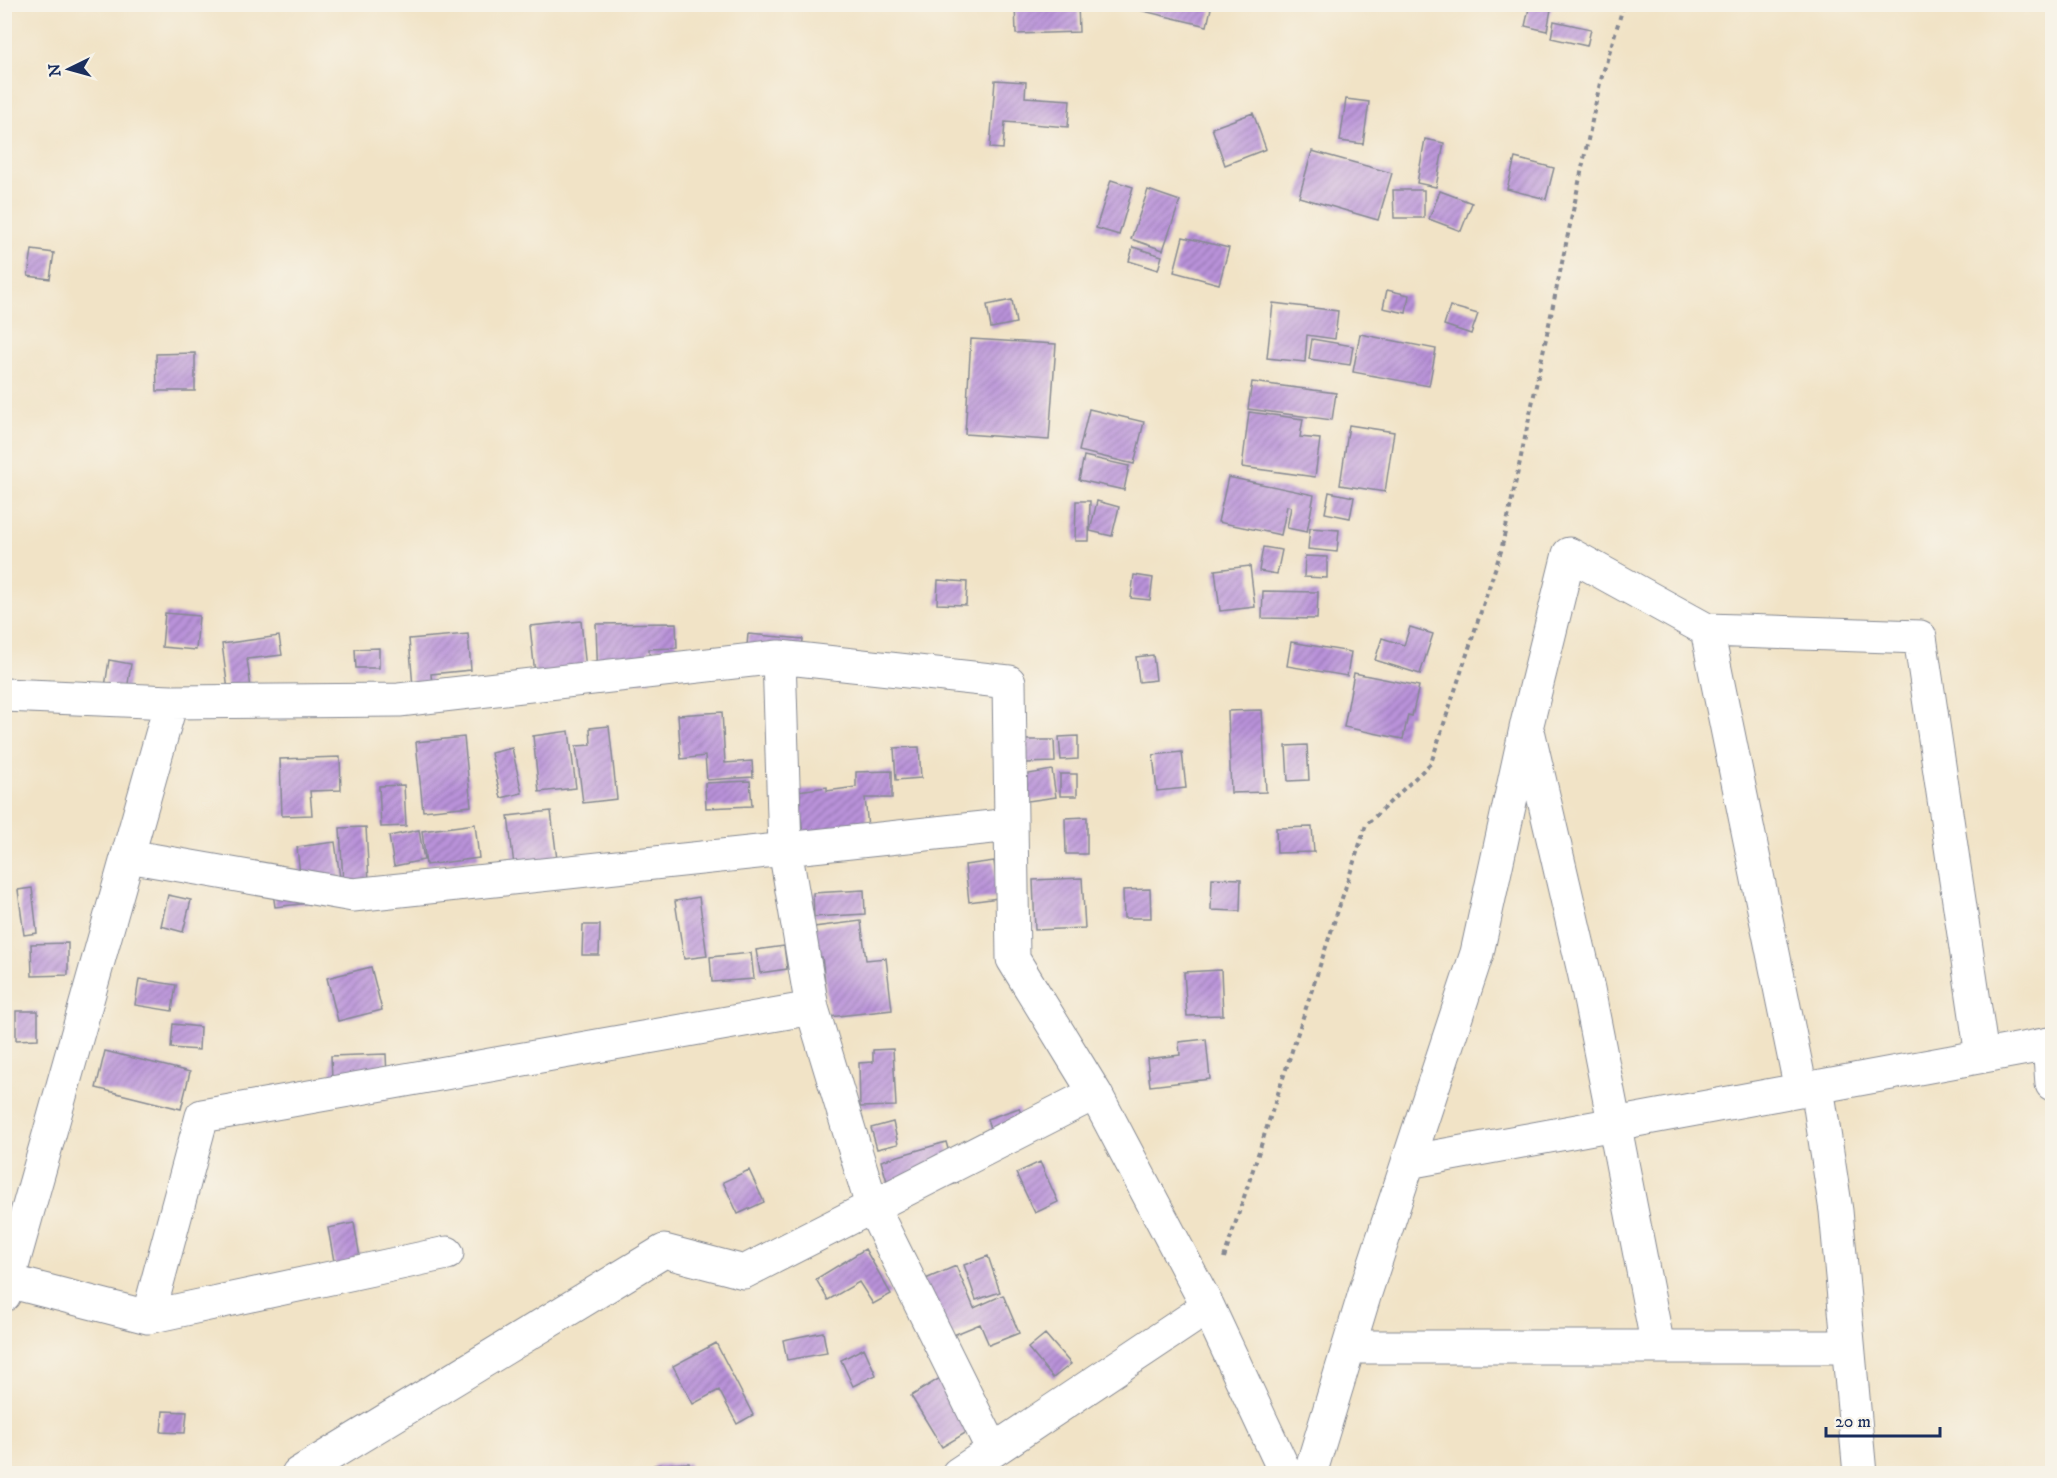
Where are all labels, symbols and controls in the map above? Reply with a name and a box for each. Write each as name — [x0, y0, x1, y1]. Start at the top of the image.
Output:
north arrow — [39, 39, 99, 99]
text: N — [45, 63, 66, 78]
scale bar — [1826, 1400, 1940, 1438]
text: 20 m — [1835, 1411, 1871, 1433]

